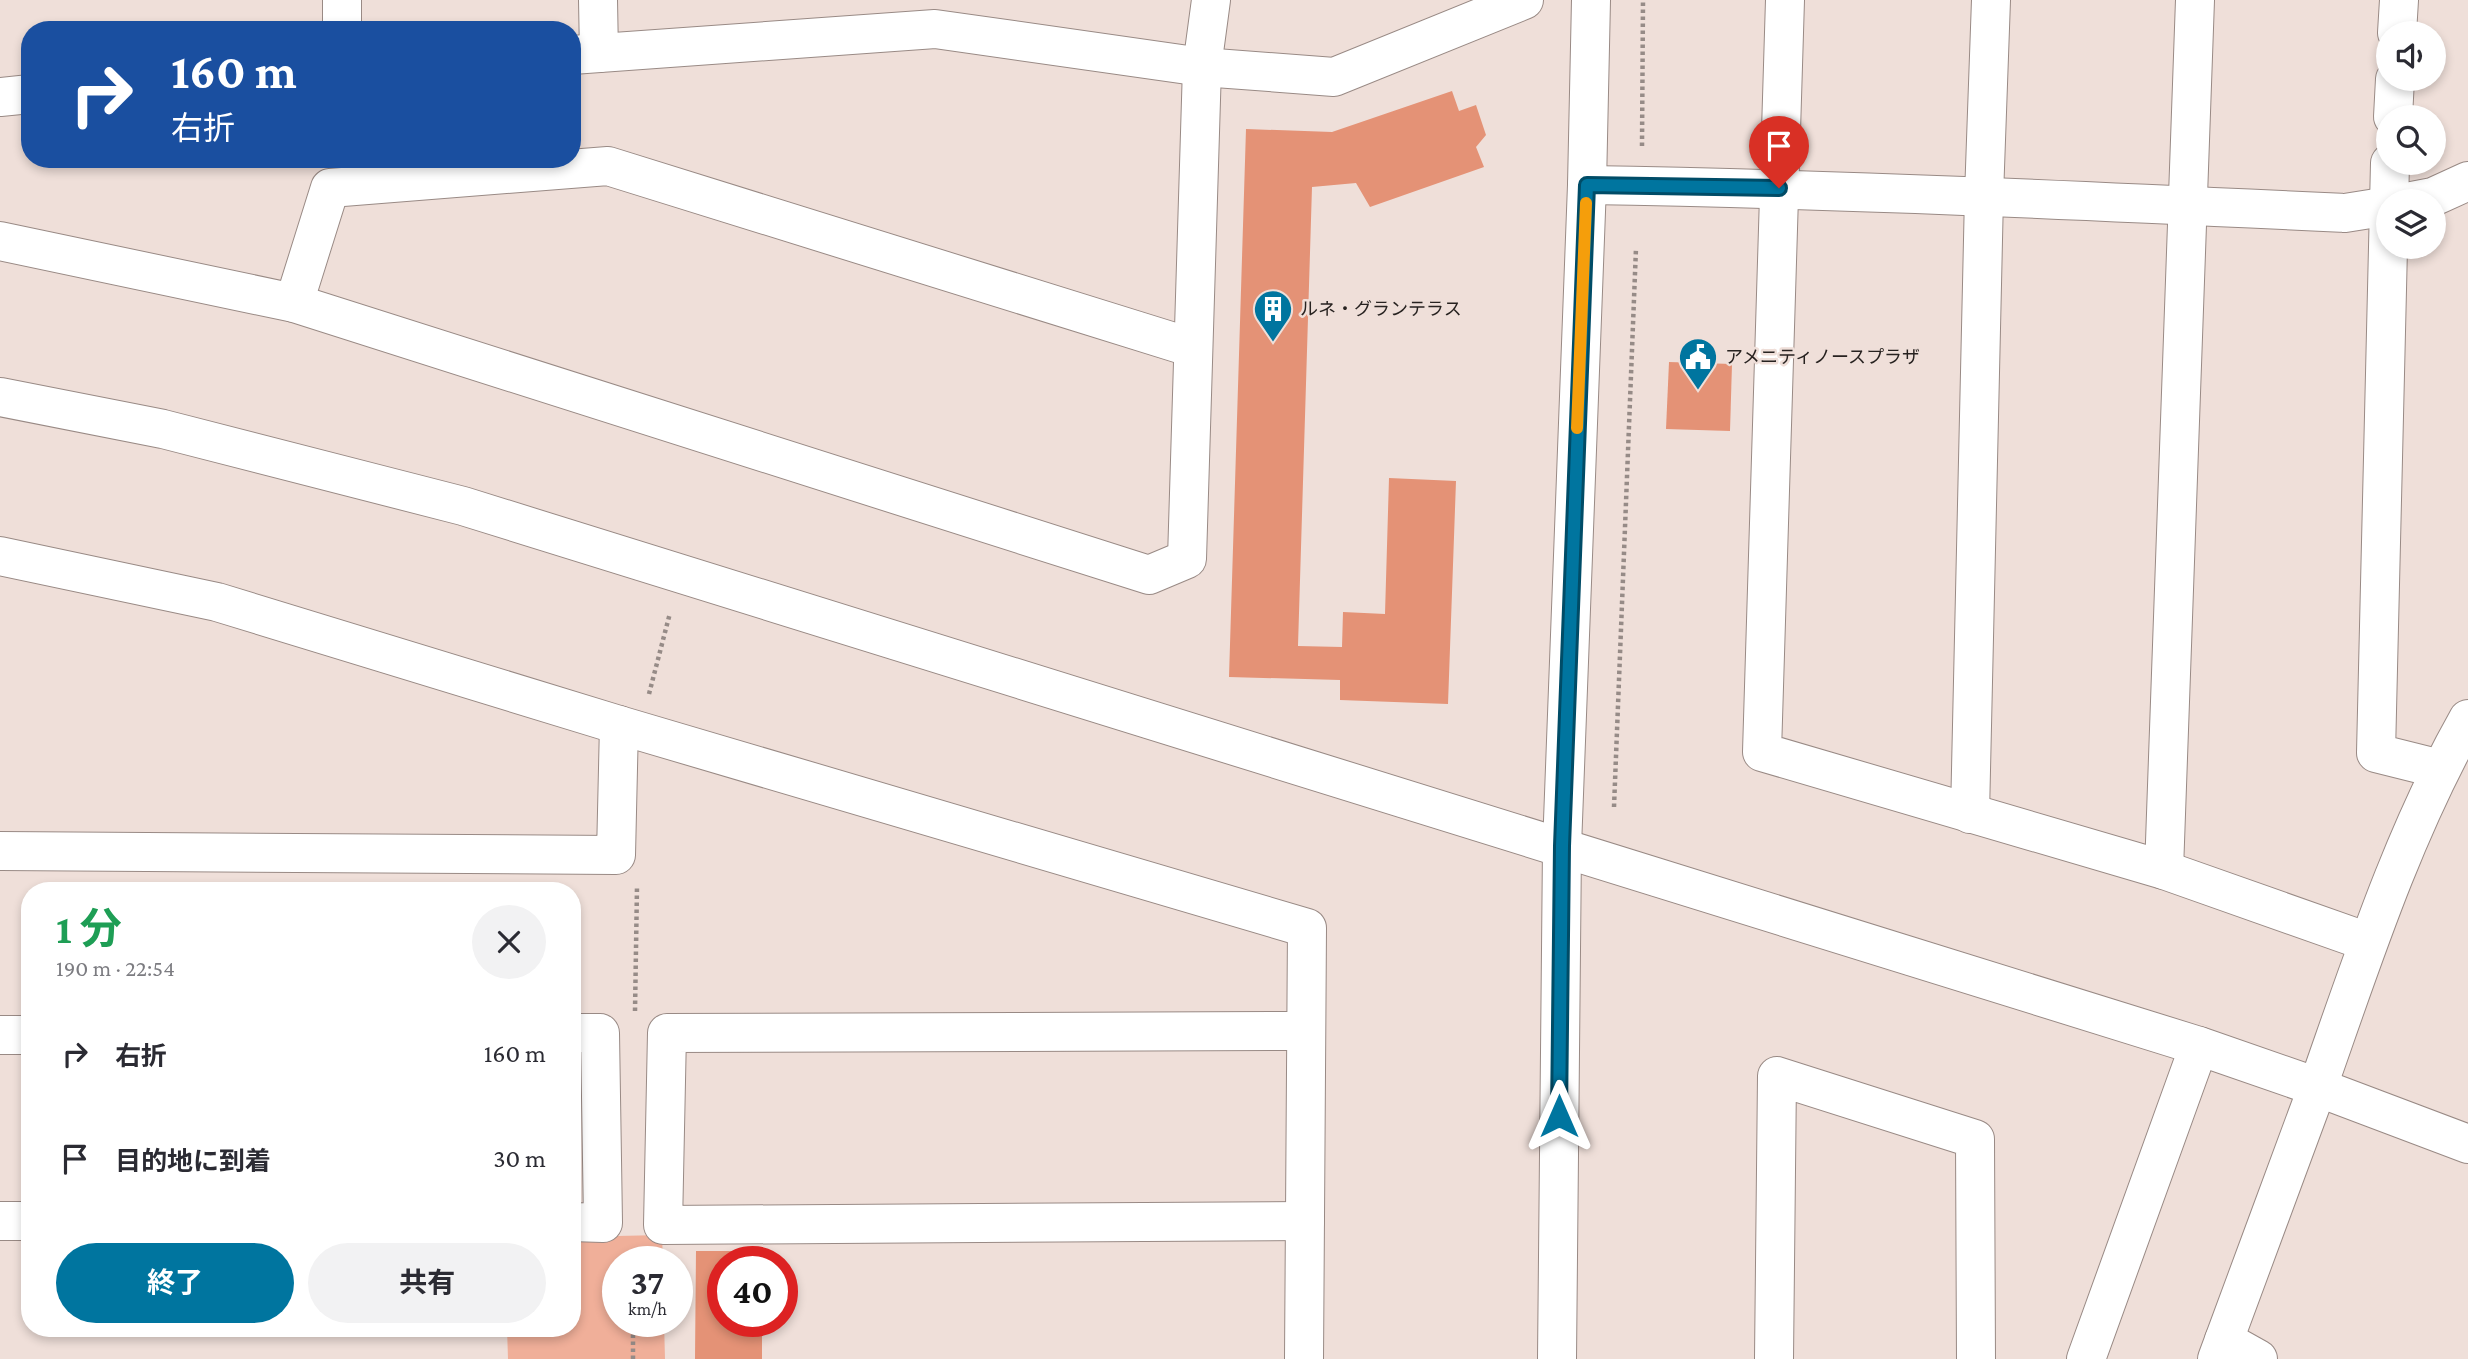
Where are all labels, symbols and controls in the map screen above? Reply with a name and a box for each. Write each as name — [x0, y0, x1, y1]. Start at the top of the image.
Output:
map controls — [2376, 21, 2446, 259]
button: sound — [2376, 21, 2446, 91]
text: 160 m — [171, 44, 297, 99]
icon: right — [56, 49, 147, 140]
button: search — [2376, 105, 2446, 175]
text: 右折 — [171, 110, 235, 146]
pin — [1749, 116, 1809, 188]
icon: arrive — [1760, 127, 1798, 165]
button: layers — [2376, 189, 2446, 259]
building icon: ルネ・グランテラス — [1252, 288, 1294, 343]
place label: ルネ・グランテラス — [1300, 299, 1462, 319]
public building icon: アメニティノースプラザ — [1677, 336, 1719, 391]
place label: アメニティノースプラザ — [1725, 347, 1920, 367]
text: 1 分 — [56, 905, 122, 952]
button: close — [472, 905, 546, 979]
text: 190 m · 22:54 — [56, 955, 175, 981]
icon: right — [56, 1035, 94, 1073]
text: 160 m — [484, 1039, 546, 1068]
text: 右折 — [115, 1042, 167, 1071]
position arrow — [1522, 1079, 1596, 1153]
icon: arrive — [56, 1140, 94, 1178]
text: 30 m — [493, 1144, 546, 1173]
text: 目的地に到着 — [115, 1147, 271, 1176]
button: 終了 — [56, 1243, 294, 1323]
button: 共有 — [308, 1243, 546, 1323]
speed limit sign: 40 — [707, 1246, 798, 1337]
text: 37 — [631, 1263, 664, 1302]
text: km/h — [628, 1299, 667, 1319]

